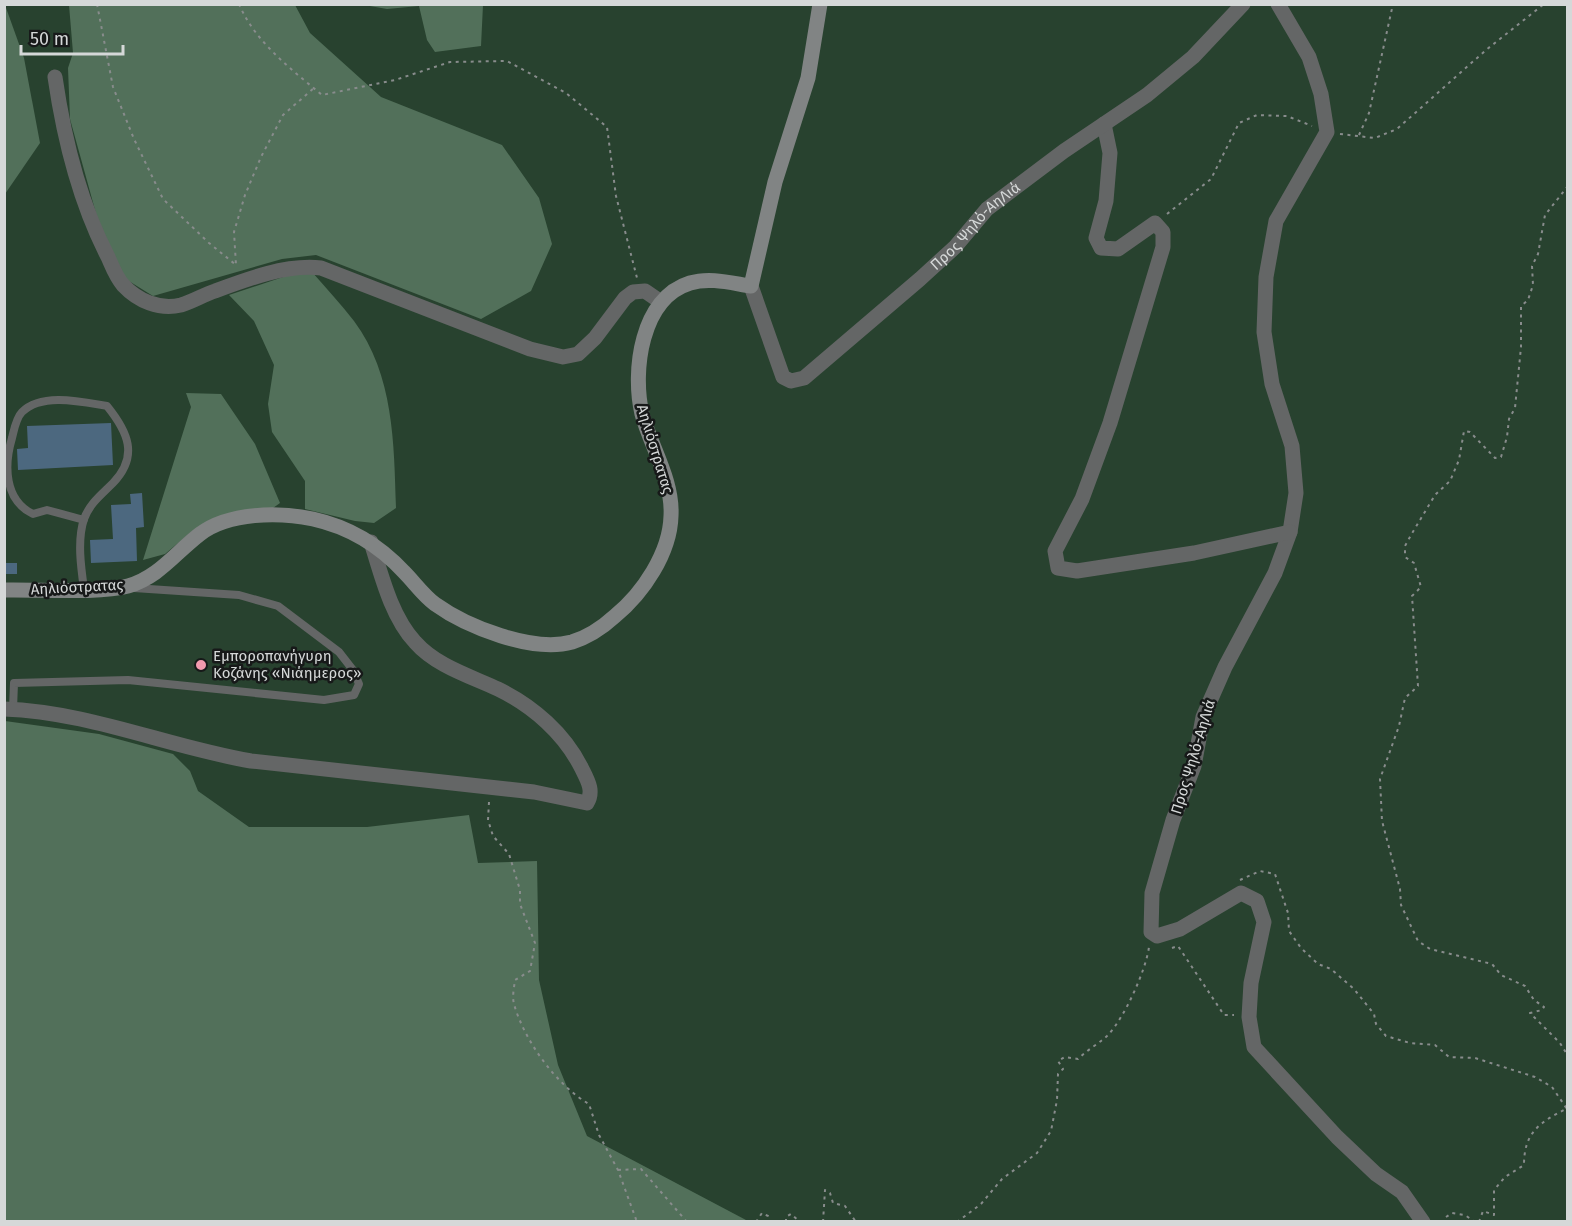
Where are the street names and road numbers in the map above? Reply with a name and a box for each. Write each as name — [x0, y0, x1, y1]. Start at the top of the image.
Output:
street label: Προς Ψηλό-ΑηΛιά — [927, 178, 1024, 274]
street label: Αηλιόστρατας — [633, 402, 677, 496]
street label: Αηλιόστρατας — [30, 576, 124, 598]
street label: Προς Ψηλό-ΑηΛιά — [1167, 697, 1219, 817]

